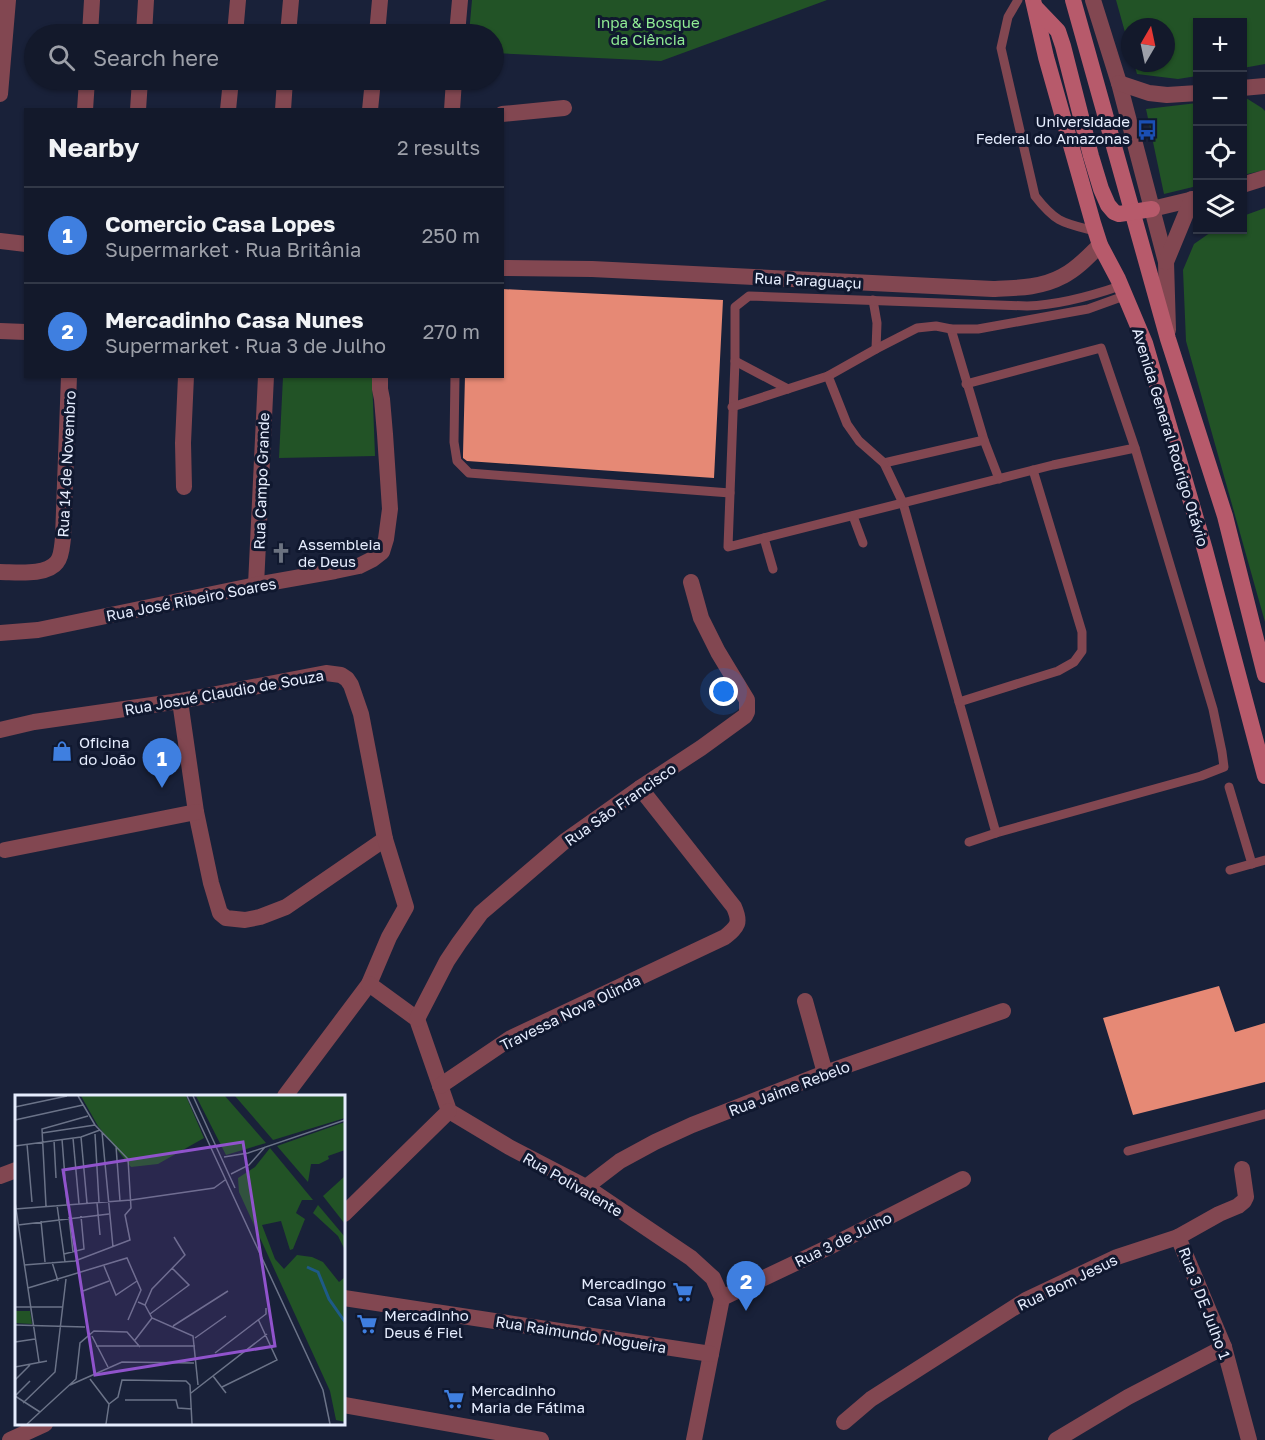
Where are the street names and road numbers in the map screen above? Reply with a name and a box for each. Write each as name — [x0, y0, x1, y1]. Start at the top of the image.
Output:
street label: Rua Paraguaçu — [754, 268, 862, 292]
street label: Avenida General Rodrigo Otávio — [1129, 326, 1213, 548]
street label: Rua 14 de Novembro — [53, 390, 79, 538]
street label: Rua Campo Grande — [250, 412, 272, 550]
street label: Rua José Ribeiro Soares — [104, 574, 278, 624]
street label: Rua Josué Claudio de Souza — [123, 666, 325, 718]
street label: Rua São Francisco — [561, 759, 679, 849]
street label: Travessa Nova Olinda — [497, 970, 643, 1054]
street label: Rua Jaime Rebelo — [726, 1057, 852, 1119]
street label: Rua Polivalente — [520, 1148, 626, 1220]
street label: Rua 3 de Julho — [791, 1208, 895, 1270]
street label: Rua 3 DE Julho 1 — [1175, 1244, 1235, 1362]
street label: Rua Bom Jesus — [1014, 1250, 1120, 1314]
street label: Rua Raimundo Nogueira — [494, 1312, 668, 1356]

